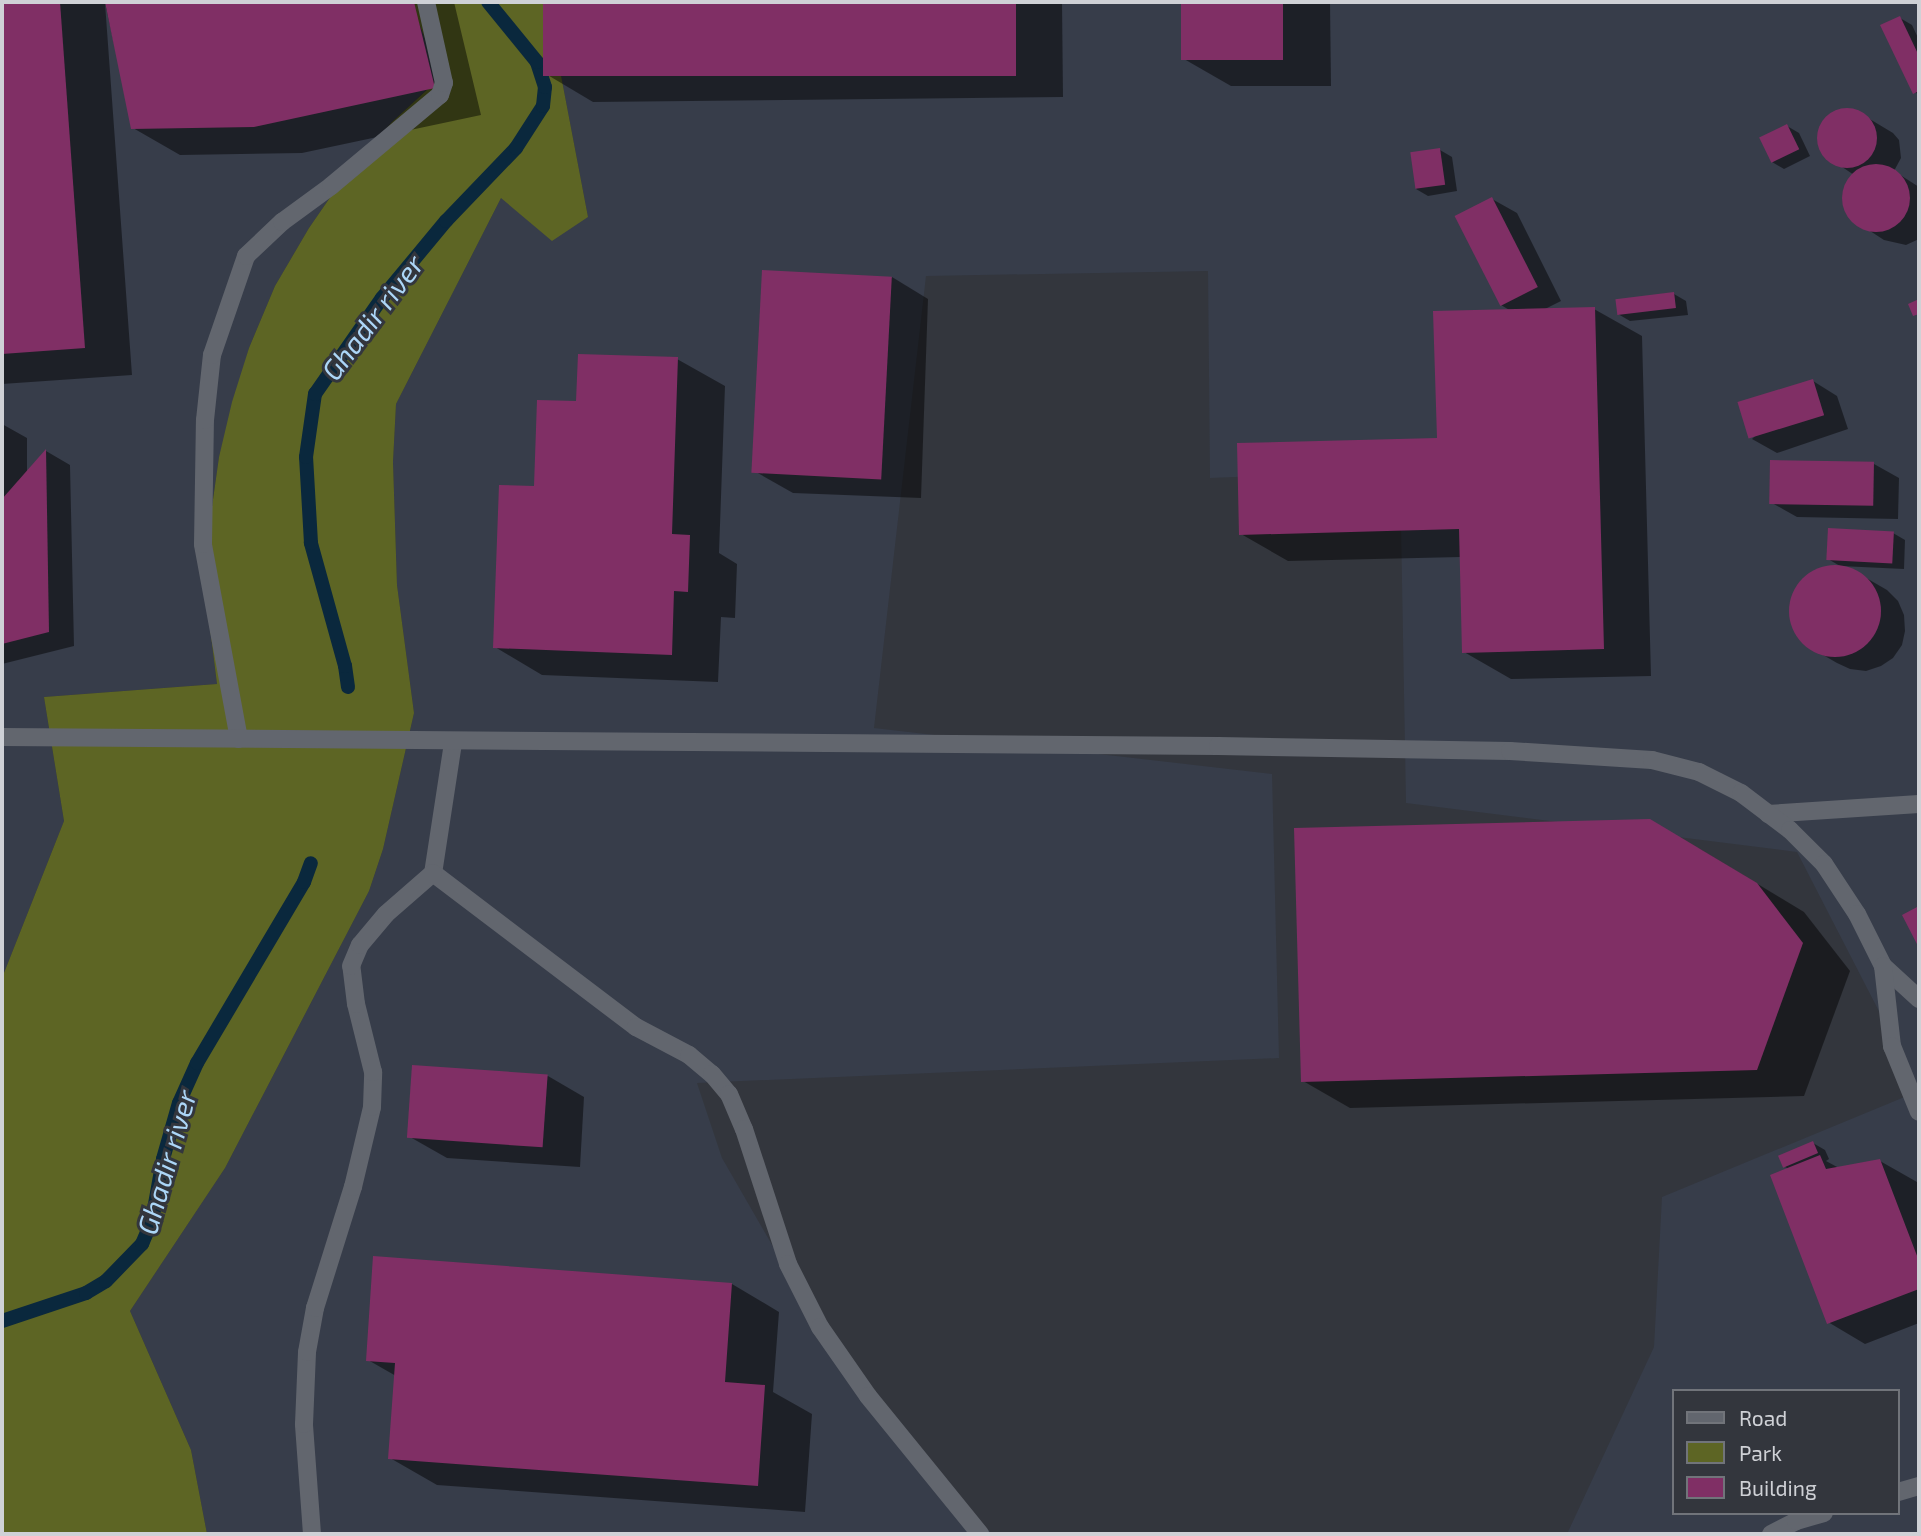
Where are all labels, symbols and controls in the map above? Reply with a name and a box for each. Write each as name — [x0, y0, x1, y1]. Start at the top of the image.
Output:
water label: Ghadir river — [314, 247, 430, 387]
water label: Ghadir river — [129, 1086, 203, 1238]
legend — [1672, 1389, 1900, 1515]
text: Road — [1739, 1405, 1787, 1430]
text: Park — [1739, 1440, 1782, 1465]
text: Building — [1739, 1475, 1817, 1500]

